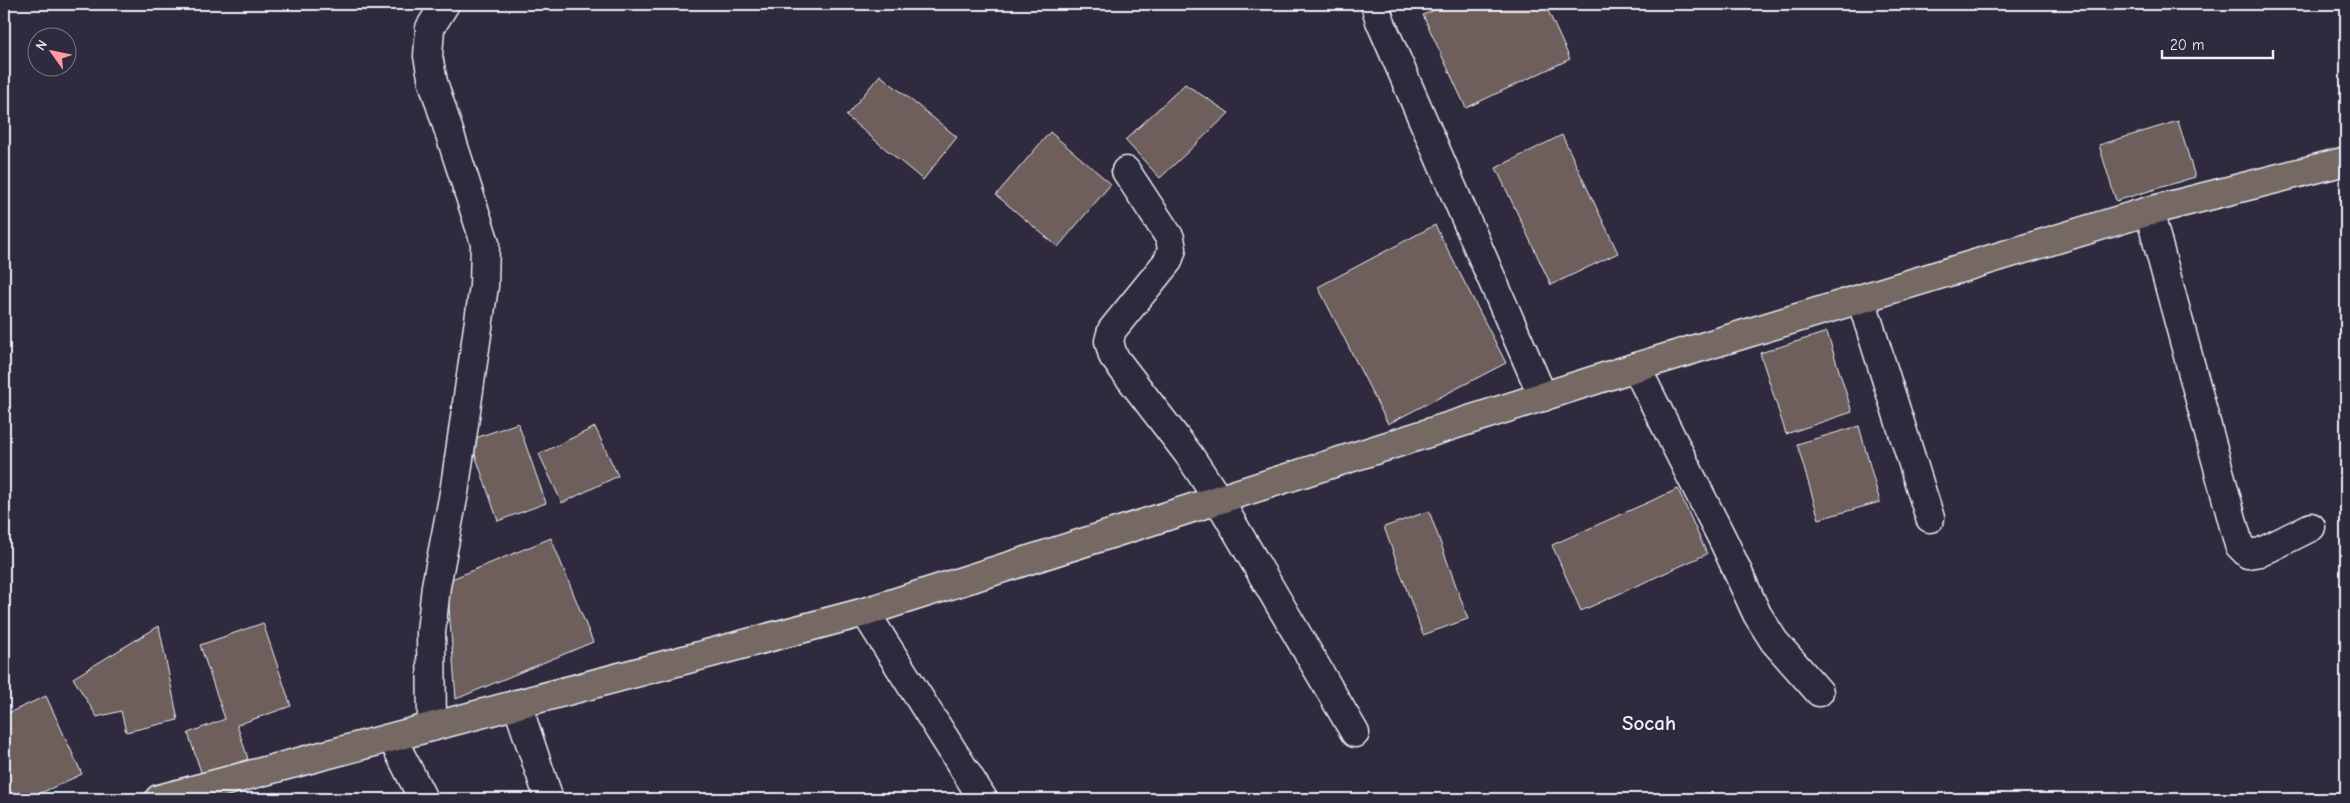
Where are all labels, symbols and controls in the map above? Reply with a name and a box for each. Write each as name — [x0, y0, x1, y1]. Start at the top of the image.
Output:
north arrow — [28, 28, 78, 78]
scale bar — [2162, 28, 2274, 60]
text: 20 m — [2170, 36, 2204, 54]
text: N — [32, 37, 51, 54]
district label: Socah — [1622, 711, 1676, 735]

